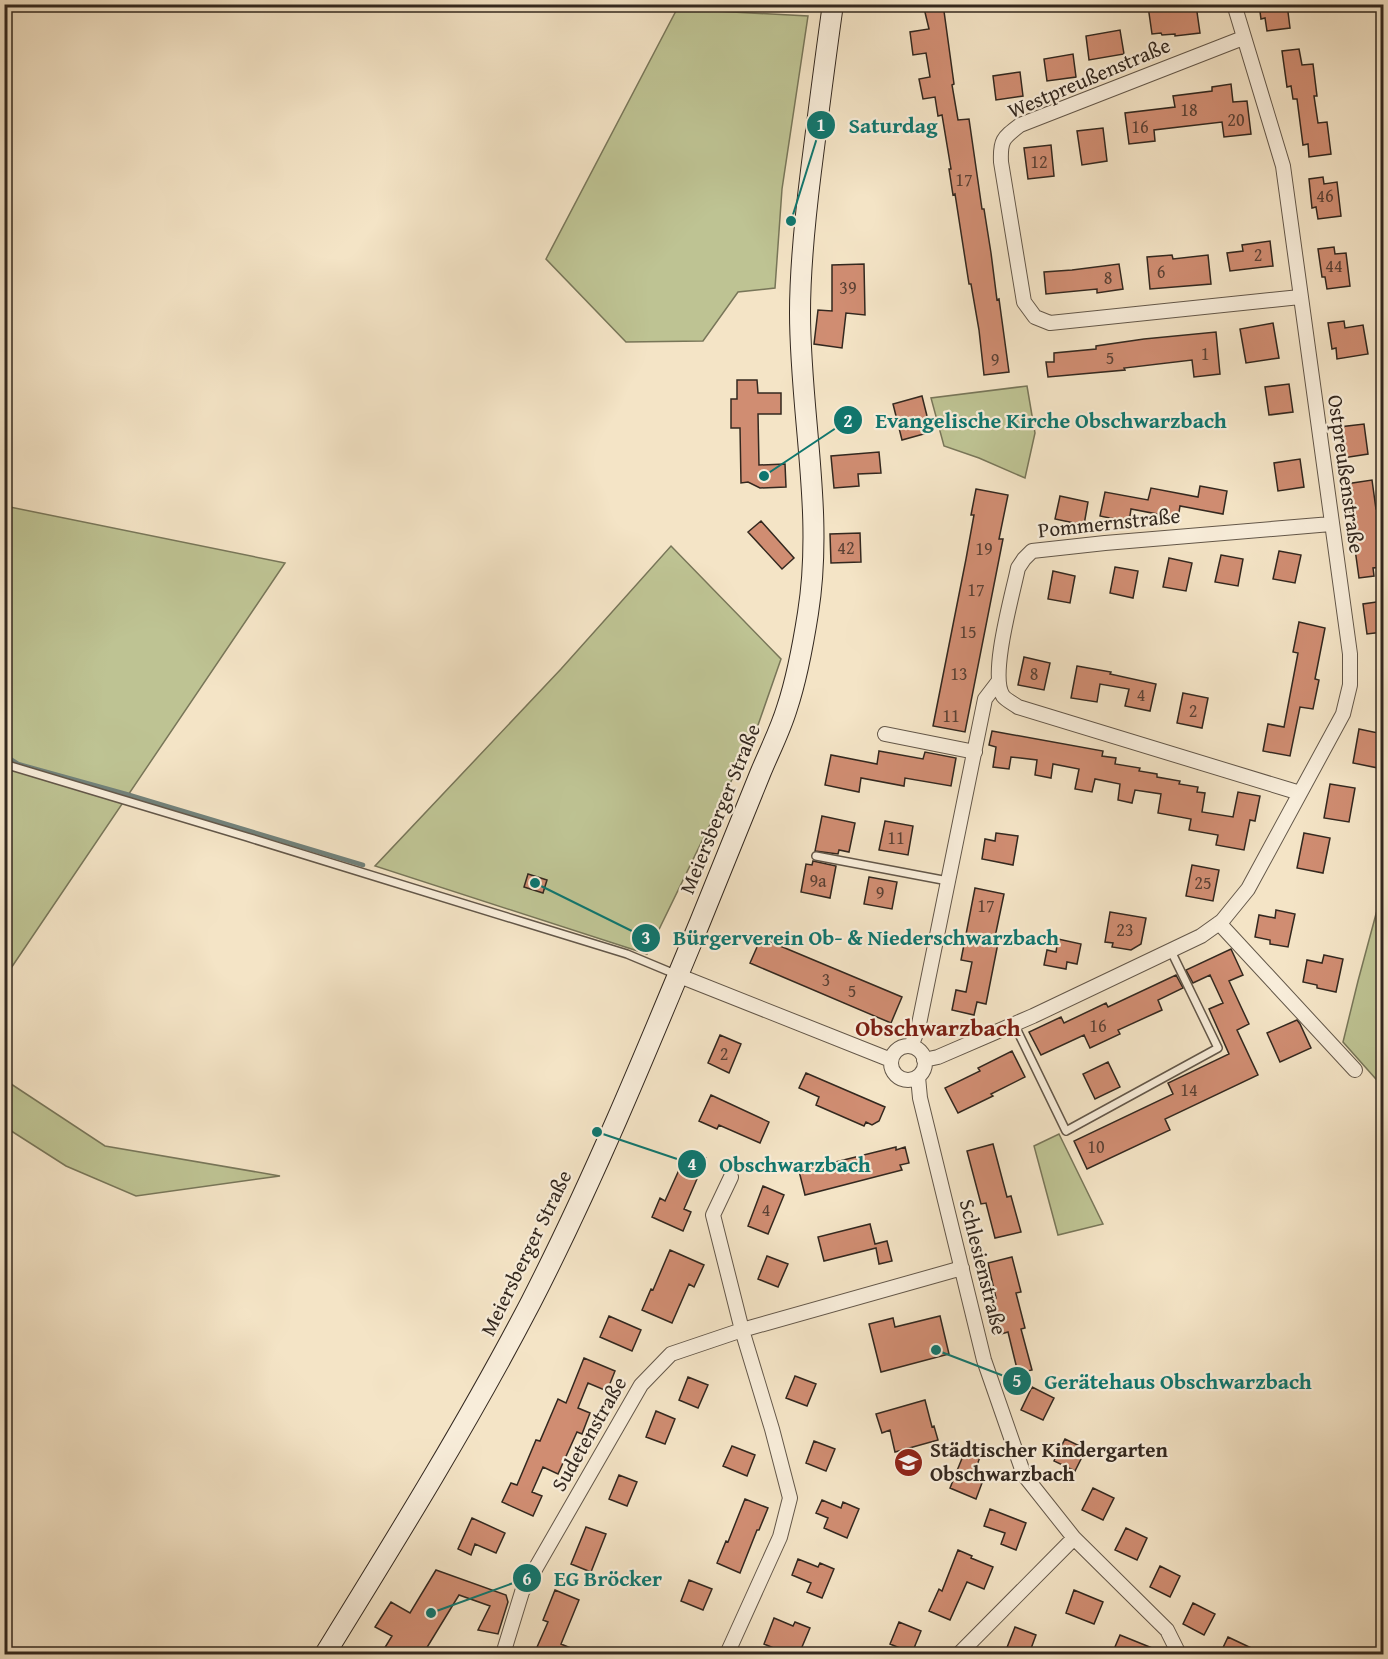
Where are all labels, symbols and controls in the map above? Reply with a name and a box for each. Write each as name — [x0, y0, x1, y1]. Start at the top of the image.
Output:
street label: Westpreußenstraße — [1003, 29, 1175, 126]
house number: 18 — [1180, 96, 1198, 123]
callout: Saturdag — [806, 105, 949, 145]
house number: 20 — [1227, 106, 1245, 133]
text: Saturdag — [848, 109, 938, 141]
text: 1 — [816, 111, 826, 138]
house number: 16 — [1131, 113, 1149, 140]
house number: 12 — [1030, 148, 1048, 175]
house number: 17 — [955, 166, 973, 193]
house number: 46 — [1316, 182, 1334, 209]
house number: 2 — [1254, 241, 1262, 268]
house number: 44 — [1325, 252, 1343, 279]
house number: 6 — [1157, 258, 1165, 285]
house number: 8 — [1104, 264, 1112, 291]
house number: 39 — [839, 274, 857, 301]
house number: 1 — [1201, 340, 1209, 367]
house number: 5 — [1106, 344, 1114, 371]
house number: 9 — [991, 346, 999, 373]
street label: Ostpreußenstraße — [1320, 393, 1373, 555]
callout: Evangelische Kirche Obschwarzbach — [833, 400, 1239, 440]
text: Evangelische Kirche Obschwarzbach — [875, 404, 1227, 436]
text: 2 — [843, 407, 853, 434]
street label: Pommernstraße — [1036, 500, 1182, 545]
house number: 42 — [837, 534, 855, 561]
house number: 19 — [975, 535, 993, 562]
house number: 17 — [967, 576, 985, 603]
house number: 15 — [959, 618, 977, 645]
house number: 13 — [950, 660, 968, 687]
house number: 8 — [1030, 660, 1038, 687]
house number: 4 — [1137, 681, 1145, 708]
house number: 2 — [1189, 697, 1197, 724]
house number: 11 — [942, 702, 960, 729]
street label: Meiersberger Straße — [671, 719, 768, 899]
house number: 11 — [887, 824, 905, 851]
house number: 9a — [809, 867, 827, 894]
house number: 25 — [1194, 869, 1212, 896]
house number: 9 — [876, 879, 884, 906]
house number: 17 — [977, 892, 995, 919]
house number: 23 — [1116, 916, 1134, 943]
callout: Bürgerverein Ob- & Niederschwarzbach — [631, 918, 1071, 958]
text: Bürgerverein Ob- & Niederschwarzbach — [673, 921, 1059, 953]
text: 3 — [641, 924, 651, 951]
house number: 3 — [822, 966, 830, 993]
house number: 5 — [848, 977, 856, 1004]
district label: Obschwarzbach — [855, 1010, 1021, 1045]
house number: 16 — [1089, 1012, 1107, 1039]
house number: 2 — [720, 1040, 728, 1067]
house number: 14 — [1180, 1076, 1198, 1103]
house number: 10 — [1087, 1133, 1105, 1160]
callout: Obschwarzbach — [677, 1144, 883, 1184]
text: Obschwarzbach — [719, 1148, 871, 1180]
text: 4 — [687, 1150, 697, 1177]
street label: Meiersberger Straße — [472, 1165, 579, 1341]
house number: 4 — [762, 1196, 770, 1223]
street label: Schlesienstraße — [952, 1196, 1015, 1338]
callout: Gerätehaus Obschwarzbach — [1002, 1361, 1324, 1401]
text: Gerätehaus Obschwarzbach — [1044, 1365, 1312, 1397]
text: 5 — [1012, 1367, 1022, 1394]
street label: Sudetenstraße — [543, 1370, 634, 1497]
place label: Städtischer Kindergarten Obschwarzbach — [930, 1434, 1169, 1489]
school or university icon: Städtischer Kindergarten Obschwarzbach — [893, 1446, 925, 1478]
callout: EG Bröcker — [512, 1558, 674, 1598]
text: EG Bröcker — [554, 1562, 662, 1594]
text: 6 — [522, 1565, 532, 1592]

